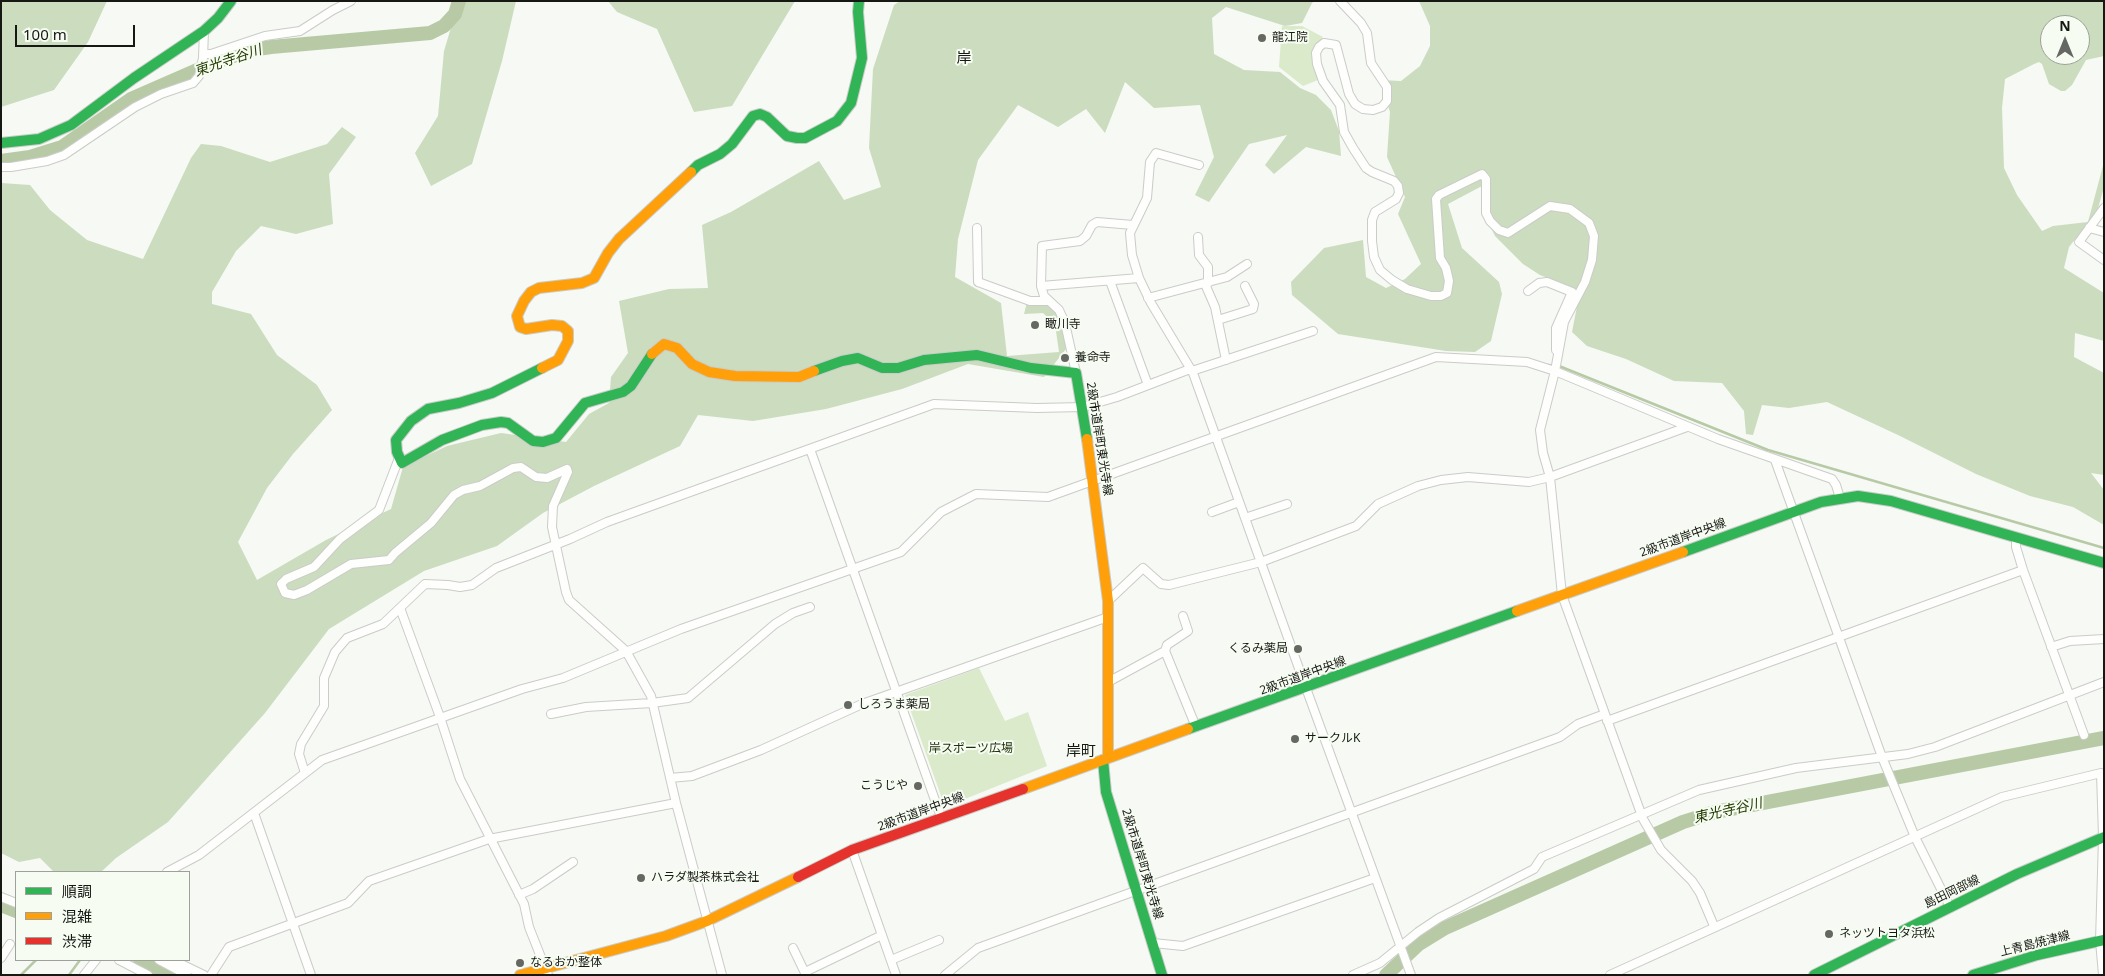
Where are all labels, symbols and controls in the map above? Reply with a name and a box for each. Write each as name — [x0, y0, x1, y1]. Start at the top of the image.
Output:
scale bar — [18, 15, 138, 47]
north arrow — [2040, 15, 2090, 65]
text: N — [2059, 16, 2071, 35]
text: 100 m — [23, 24, 67, 44]
place label: 龍江院 — [1272, 31, 1308, 45]
marker: 龍江院 — [1256, 32, 1268, 44]
water label: 東光寺谷川 — [192, 42, 264, 80]
district label: 岸 — [957, 50, 971, 68]
place label: 瞰川寺 — [1045, 318, 1081, 332]
marker: 瞰川寺 — [1029, 319, 1041, 331]
place label: 養命寺 — [1075, 351, 1111, 365]
marker: 養命寺 — [1059, 352, 1071, 364]
street label: 2級市道岸町東光寺線 — [1083, 381, 1115, 497]
street label: 2級市道岸中央線 — [1638, 516, 1728, 560]
place label: くるみ薬局 — [1228, 642, 1288, 656]
marker: くるみ薬局 — [1292, 643, 1304, 655]
street label: 2級市道岸中央線 — [1258, 654, 1348, 698]
place label: しろうま薬局 — [858, 698, 930, 712]
marker: しろうま薬局 — [842, 699, 854, 711]
place label: サークルK — [1305, 732, 1360, 746]
marker: サークルK — [1289, 733, 1301, 745]
park label: 岸スポーツ広場 — [929, 742, 1013, 756]
district label: 岸町 — [1066, 743, 1096, 761]
place label: こうじや — [860, 779, 908, 793]
marker: こうじや — [912, 780, 924, 792]
street label: 2級市道岸中央線 — [876, 790, 966, 834]
water label: 東光寺谷川 — [1692, 795, 1764, 827]
street label: 2級市道岸町東光寺線 — [1118, 807, 1166, 921]
legend — [15, 871, 190, 961]
place label: ハラダ製茶株式会社 — [651, 871, 759, 885]
marker: ハラダ製茶株式会社 — [635, 872, 647, 884]
street label: 島田岡部線 — [1922, 872, 1982, 912]
text: 順調 — [62, 881, 92, 901]
text: 混雑 — [62, 906, 92, 926]
place label: ネッツトヨタ浜松 — [1839, 927, 1935, 941]
marker: ネッツトヨタ浜松 — [1823, 928, 1835, 940]
street label: 上青島焼津線 — [1998, 928, 2072, 960]
text: 渋滞 — [62, 931, 92, 951]
place label: なるおか整体 — [530, 956, 602, 970]
marker: なるおか整体 — [514, 957, 526, 969]

